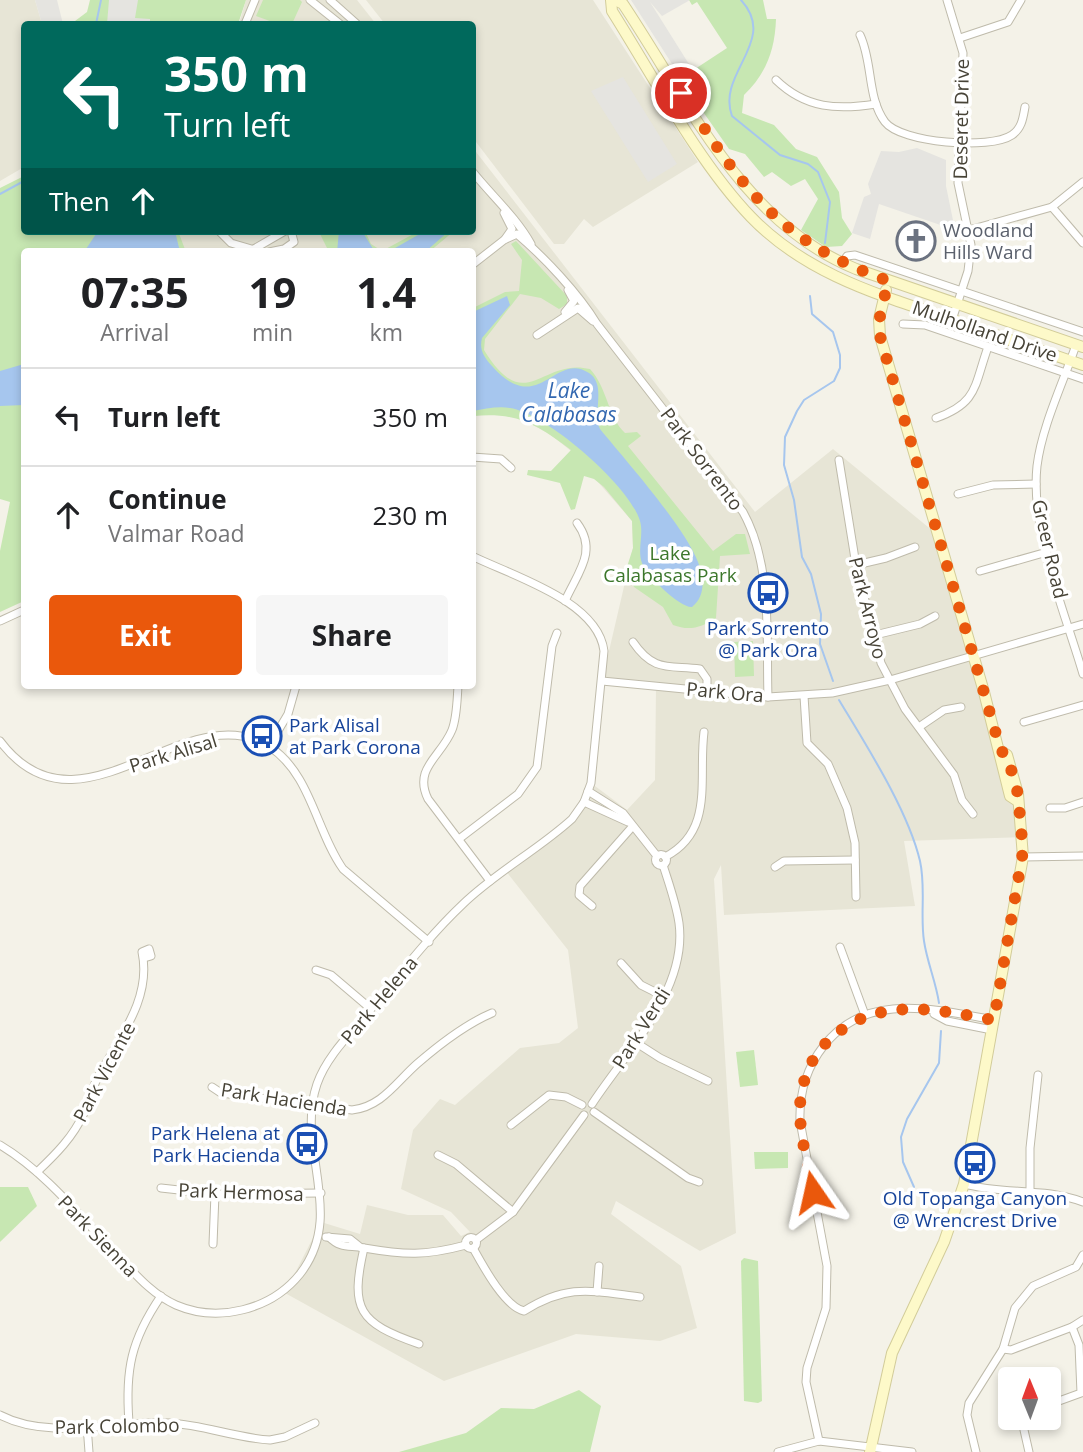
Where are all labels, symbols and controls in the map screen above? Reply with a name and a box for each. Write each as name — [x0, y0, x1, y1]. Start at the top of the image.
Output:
text: 350 m — [164, 40, 309, 106]
icon: left — [49, 49, 140, 140]
street label: Deseret Drive — [947, 58, 975, 180]
pin — [651, 63, 711, 123]
icon: arrive — [662, 74, 700, 112]
text: Turn left — [164, 103, 290, 146]
icon: ahead — [124, 182, 162, 220]
text: Then — [49, 183, 110, 219]
place label: Woodland Hills Ward — [943, 217, 1034, 265]
church icon: Woodland Hills Ward — [895, 220, 937, 262]
text: 07:35 — [81, 263, 189, 320]
text: 19 — [248, 263, 297, 320]
text: 1.4 — [356, 263, 416, 320]
street label: Mulholland Drive — [909, 294, 1061, 368]
text: Arrival — [100, 316, 169, 348]
text: min — [252, 316, 293, 348]
text: km — [370, 316, 403, 348]
water label: Lake Calabasas — [521, 376, 617, 428]
icon: left — [49, 398, 87, 436]
text: Turn left — [108, 399, 220, 435]
text: 350 m — [373, 399, 448, 435]
street label: Park Sorrento — [655, 402, 749, 516]
text: Continue — [108, 481, 227, 517]
icon: ahead — [49, 496, 87, 534]
text: 230 m — [373, 497, 448, 533]
street label: Greer Road — [1026, 497, 1074, 601]
text: Valmar Road — [108, 517, 245, 549]
park label: Lake Calabasas Park — [603, 540, 737, 588]
street label: Park Arroyo — [843, 554, 893, 662]
bus stop icon: Park Sorrento @ Park Ora — [747, 572, 789, 614]
button: Exit — [49, 595, 242, 675]
button: Share — [256, 595, 448, 675]
place label: Park Sorrento @ Park Ora — [707, 615, 829, 663]
street label: Park Ora — [685, 676, 765, 708]
place label: Park Alisal at Park Corona — [289, 712, 421, 760]
bus stop icon: Park Alisal at Park Corona — [241, 715, 283, 757]
street label: Park Alisal — [126, 727, 220, 779]
street label: Park Helena — [335, 951, 423, 1049]
street label: Park Verdi — [606, 983, 676, 1073]
street label: Park Vicente — [67, 1017, 141, 1127]
street label: Park Hacienda — [219, 1076, 349, 1122]
place label: Park Helena at Park Hacienda — [151, 1120, 280, 1168]
bus stop icon: Park Helena at Park Hacienda — [286, 1123, 328, 1165]
bus stop icon: Old Topanga Canyon @ Wrencrest Drive — [954, 1142, 996, 1184]
position arrow — [776, 1155, 850, 1229]
street label: Park Hermosa — [178, 1177, 304, 1207]
place label: Old Topanga Canyon @ Wrencrest Drive — [883, 1185, 1067, 1233]
street label: Park Sienna — [52, 1189, 144, 1283]
north arrow — [998, 1367, 1060, 1430]
map controls — [998, 1367, 1061, 1430]
street label: Park Colombo — [54, 1412, 180, 1440]

